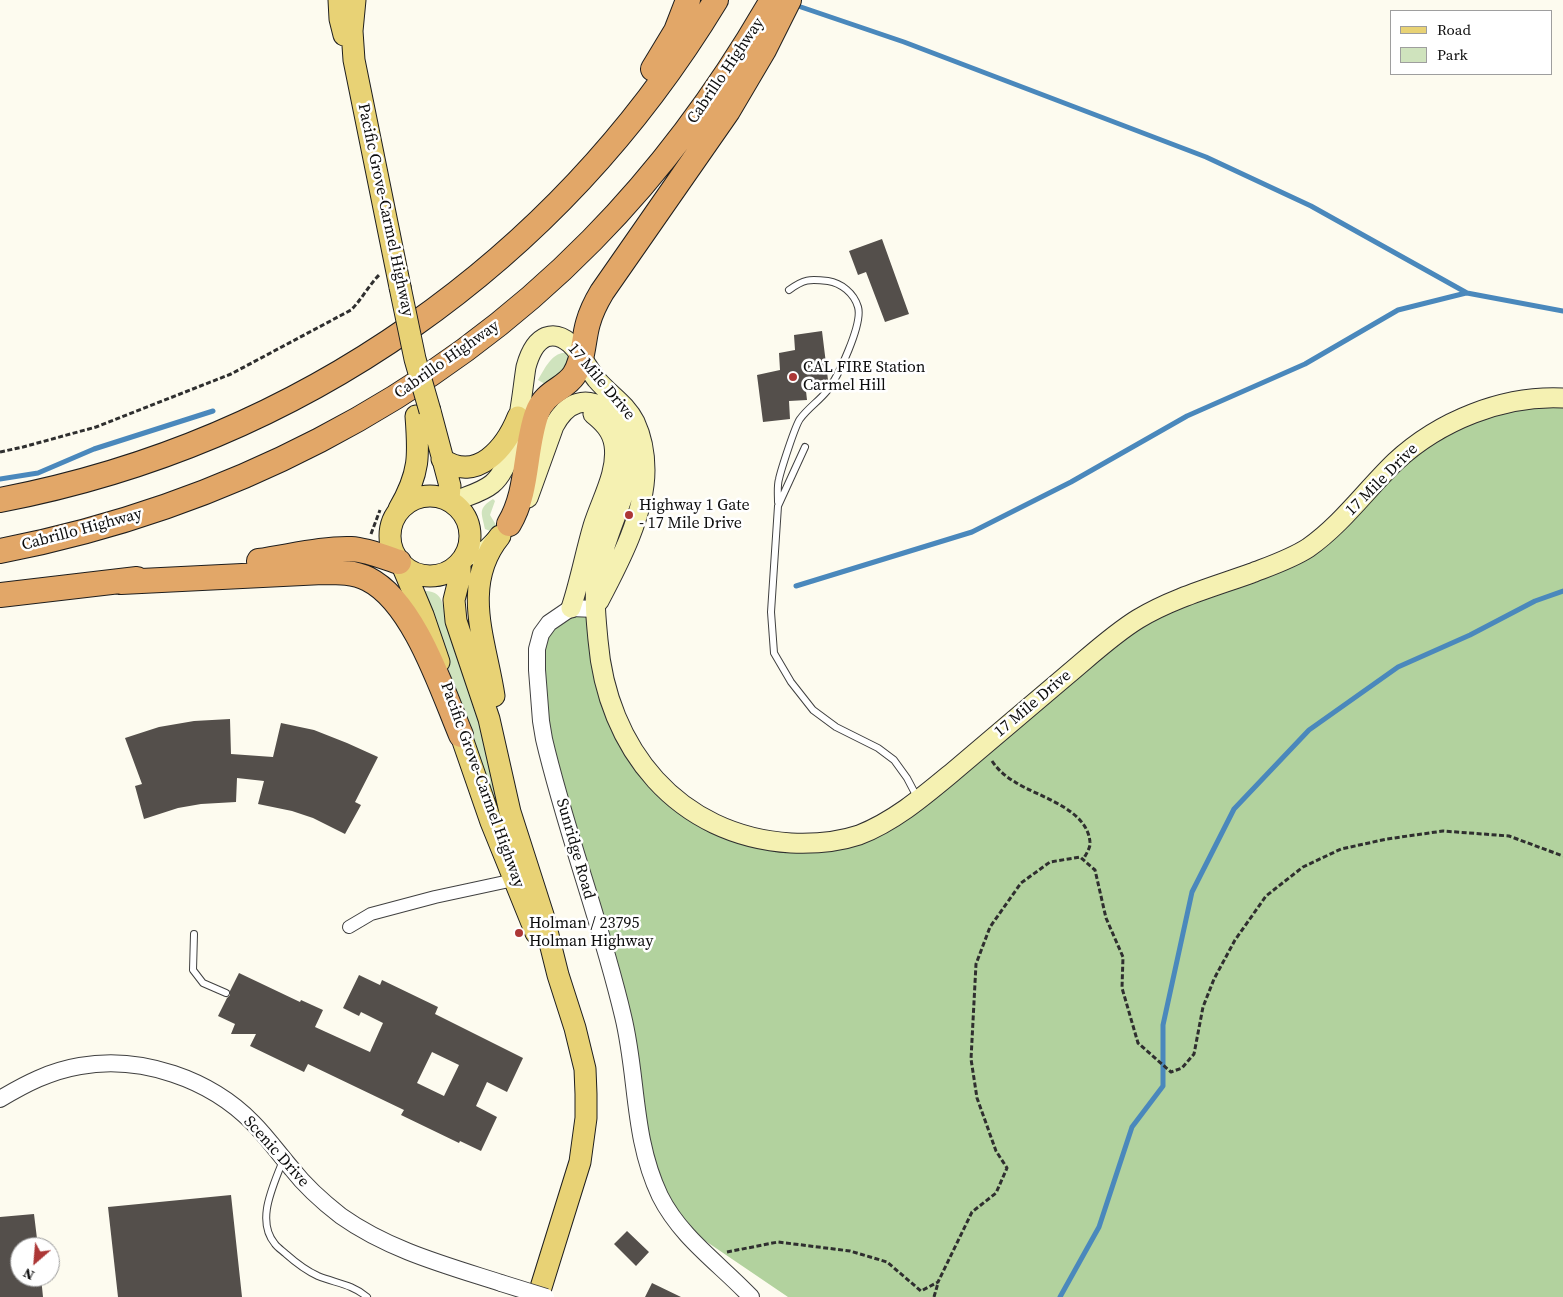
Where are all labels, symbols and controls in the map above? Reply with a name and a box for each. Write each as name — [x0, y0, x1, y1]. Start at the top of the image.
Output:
legend — [1390, 10, 1553, 75]
street label: Cabrillo Highway — [683, 14, 769, 128]
text: Road — [1437, 19, 1471, 40]
text: Park — [1437, 44, 1468, 65]
street label: Pacific Grove-Carmel Highway — [353, 102, 417, 318]
street label: Cabrillo Highway — [391, 317, 503, 403]
street label: 17 Mile Drive — [563, 340, 639, 424]
place label: CAL FIRE Station Carmel Hill — [803, 358, 925, 396]
marker: CAL FIRE Station Carmel Hill — [787, 371, 799, 383]
street label: 17 Mile Drive — [1342, 440, 1422, 520]
place label: Highway 1 Gate - 17 Mile Drive — [639, 496, 750, 534]
street label: Cabrillo Highway — [20, 505, 144, 555]
marker: Highway 1 Gate - 17 Mile Drive — [623, 509, 635, 521]
street label: 17 Mile Drive — [991, 666, 1075, 742]
street label: Pacific Grove-Carmel Highway — [436, 680, 528, 890]
street label: Sunridge Road — [551, 796, 599, 902]
place label: Holman / 23795 Holman Highway — [529, 914, 653, 952]
marker: Holman / 23795 Holman Highway — [513, 927, 525, 939]
street label: Scenic Drive — [239, 1113, 313, 1191]
north arrow — [10, 1237, 60, 1287]
text: N — [20, 1263, 38, 1286]

